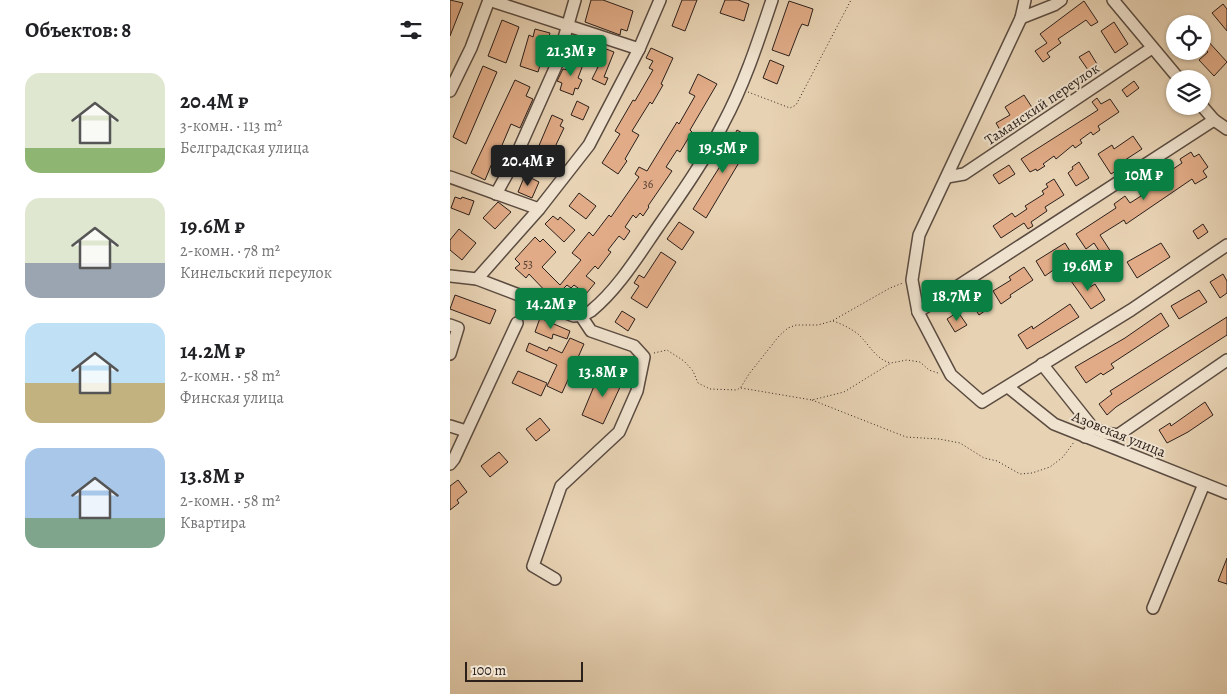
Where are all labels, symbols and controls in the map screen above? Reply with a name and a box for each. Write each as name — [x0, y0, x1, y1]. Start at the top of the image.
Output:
map controls — [1166, 15, 1211, 115]
button: locate — [1166, 15, 1211, 60]
text: Объектов: 8 — [25, 16, 131, 44]
icon: filters — [397, 16, 425, 44]
pin: 21.3M ₽ — [525, 34, 617, 77]
text: 21.3M ₽ — [546, 40, 596, 62]
street label: Таманский переулок — [981, 58, 1104, 150]
button: layers — [1166, 70, 1211, 115]
text: 20.4M ₽ — [180, 87, 248, 115]
icon: home — [65, 93, 125, 153]
text: 3-комн. · 113 m² — [180, 115, 282, 137]
pin: 19.5M ₽ — [677, 132, 769, 174]
text: Белградская улица — [180, 137, 309, 159]
text: 19.5M ₽ — [699, 137, 747, 159]
pin: 20.4M ₽ — [482, 144, 574, 187]
text: 20.4M ₽ — [502, 150, 554, 172]
pin: 10M ₽ — [1109, 158, 1179, 201]
text: 10M ₽ — [1125, 164, 1163, 186]
house number: 36 — [643, 176, 654, 192]
text: 19.6M ₽ — [180, 212, 245, 240]
icon: home — [65, 218, 125, 278]
text: 2-комн. · 78 m² — [180, 240, 280, 262]
pin: 19.6M ₽ — [1042, 250, 1134, 292]
text: 19.6M ₽ — [1063, 255, 1113, 277]
house number: 53 — [523, 256, 533, 272]
text: Кинельский переулок — [180, 262, 332, 284]
pin: 18.7M ₽ — [911, 280, 1003, 322]
text: 18.7M ₽ — [932, 285, 982, 307]
pin: 14.2M ₽ — [505, 288, 597, 330]
text: 14.2M ₽ — [526, 293, 576, 315]
text: 14.2M ₽ — [180, 337, 245, 365]
icon: home — [65, 343, 125, 403]
pin: 13.8M ₽ — [557, 356, 649, 398]
text: 13.8M ₽ — [578, 361, 628, 383]
text: 2-комн. · 58 m² — [180, 365, 280, 387]
text: Финская улица — [180, 387, 284, 409]
street label: Азовская улица — [1068, 406, 1169, 462]
text: 13.8M ₽ — [180, 462, 244, 490]
icon: home — [65, 468, 125, 528]
text: 2-комн. · 58 m² — [180, 490, 280, 512]
text: Квартира — [180, 512, 246, 534]
scale bar — [465, 659, 582, 682]
text: 100 m — [472, 661, 506, 680]

